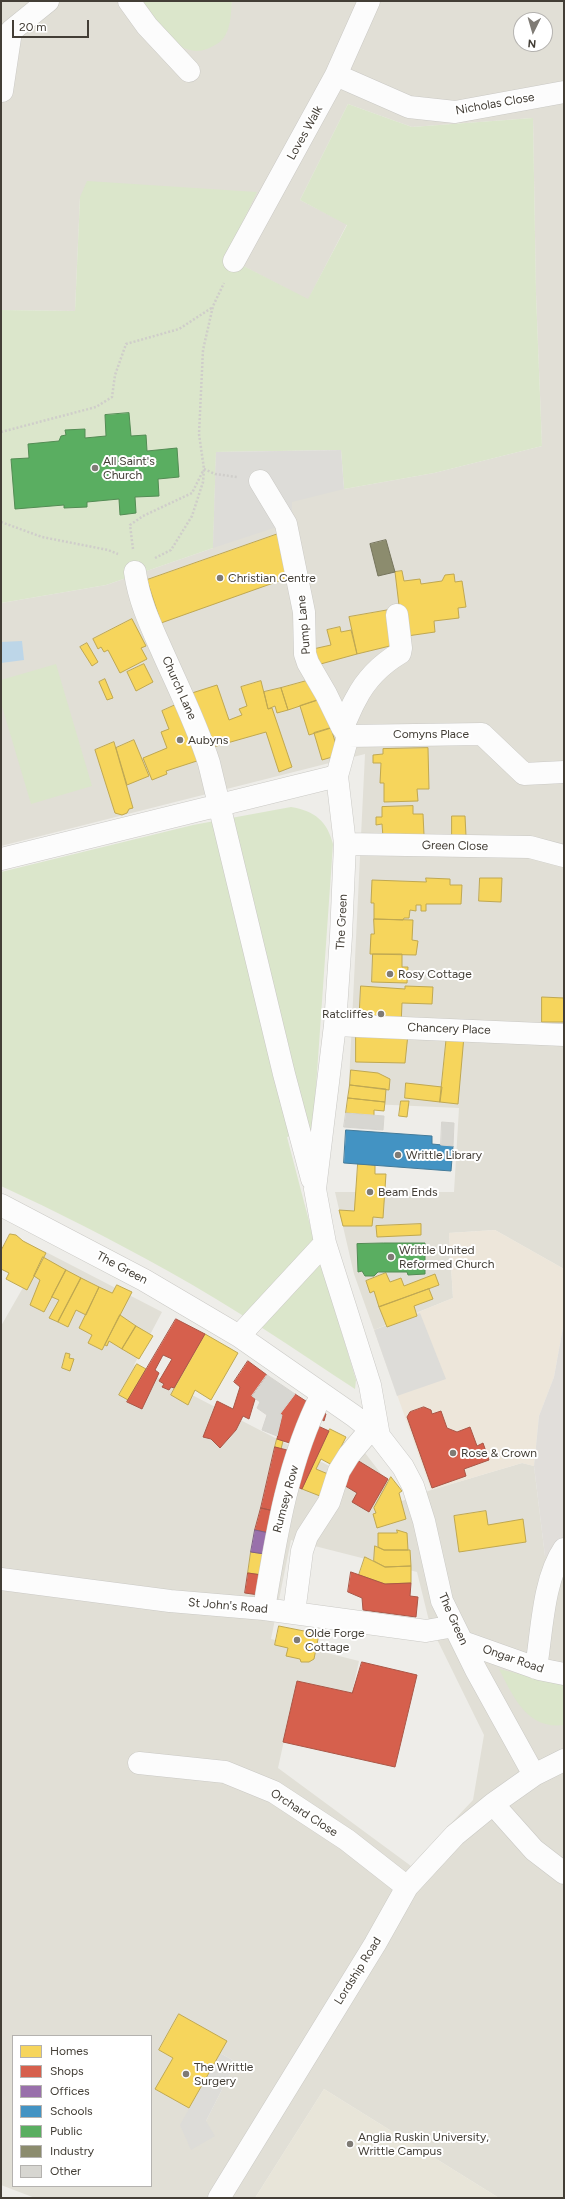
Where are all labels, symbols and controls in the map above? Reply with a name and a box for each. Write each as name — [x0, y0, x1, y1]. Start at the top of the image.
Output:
scale bar — [14, 12, 91, 38]
north arrow — [513, 12, 553, 52]
text: 20 m — [19, 20, 47, 34]
text: N — [527, 37, 537, 50]
street label: Nicholas Close — [454, 90, 536, 118]
street label: Loves Walk — [284, 103, 326, 163]
place label: All Saint's Church — [103, 454, 155, 482]
marker: All Saint's Church — [90, 463, 100, 473]
place label: Christian Centre — [228, 571, 316, 585]
marker: Christian Centre — [215, 573, 225, 583]
street label: Pump Lane — [294, 595, 314, 655]
street label: Church Lane — [159, 654, 199, 722]
street label: Comyns Place — [393, 727, 469, 741]
place label: Aubyns — [188, 733, 228, 747]
marker: Aubyns — [175, 735, 185, 745]
street label: Green Close — [422, 838, 488, 854]
street label: The Green — [333, 894, 351, 950]
place label: Rosy Cottage — [398, 967, 472, 981]
marker: Rosy Cottage — [385, 969, 395, 979]
place label: Ratcliffes — [322, 1007, 373, 1021]
marker: Ratcliffes — [376, 1009, 386, 1019]
street label: Chancery Place — [407, 1020, 491, 1038]
place label: Writtle Library — [406, 1148, 482, 1162]
marker: Writtle Library — [393, 1150, 403, 1160]
place label: Beam Ends — [378, 1185, 438, 1199]
marker: Beam Ends — [365, 1187, 375, 1197]
place label: Writtle United Reformed Church — [399, 1243, 495, 1271]
street label: The Green — [94, 1249, 150, 1287]
marker: Writtle United Reformed Church — [386, 1252, 396, 1262]
place label: Rose & Crown — [461, 1446, 537, 1460]
marker: Rose & Crown — [448, 1448, 458, 1458]
street label: Rumsey Row — [270, 1464, 302, 1534]
street label: The Green — [435, 1591, 471, 1647]
street label: St John's Road — [188, 1595, 268, 1617]
place label: Olde Forge Cottage — [305, 1626, 365, 1654]
marker: Olde Forge Cottage — [292, 1635, 302, 1645]
street label: Ongar Road — [480, 1642, 546, 1676]
street label: Orchard Close — [268, 1786, 340, 1840]
street label: Lordship Road — [331, 1935, 385, 2007]
legend — [12, 2035, 152, 2187]
text: Homes — [50, 2044, 88, 2058]
place label: The Writtle Surgery — [194, 2060, 253, 2088]
text: Shops — [50, 2064, 84, 2078]
marker: The Writtle Surgery — [181, 2069, 191, 2079]
text: Offices — [50, 2084, 90, 2098]
text: Schools — [50, 2104, 93, 2118]
text: Public — [50, 2124, 83, 2138]
place label: Anglia Ruskin University, Writtle Campus — [358, 2130, 489, 2158]
marker: Anglia Ruskin University, Writtle Campus — [345, 2139, 355, 2149]
text: Industry — [50, 2144, 94, 2158]
text: Other — [50, 2164, 81, 2178]

